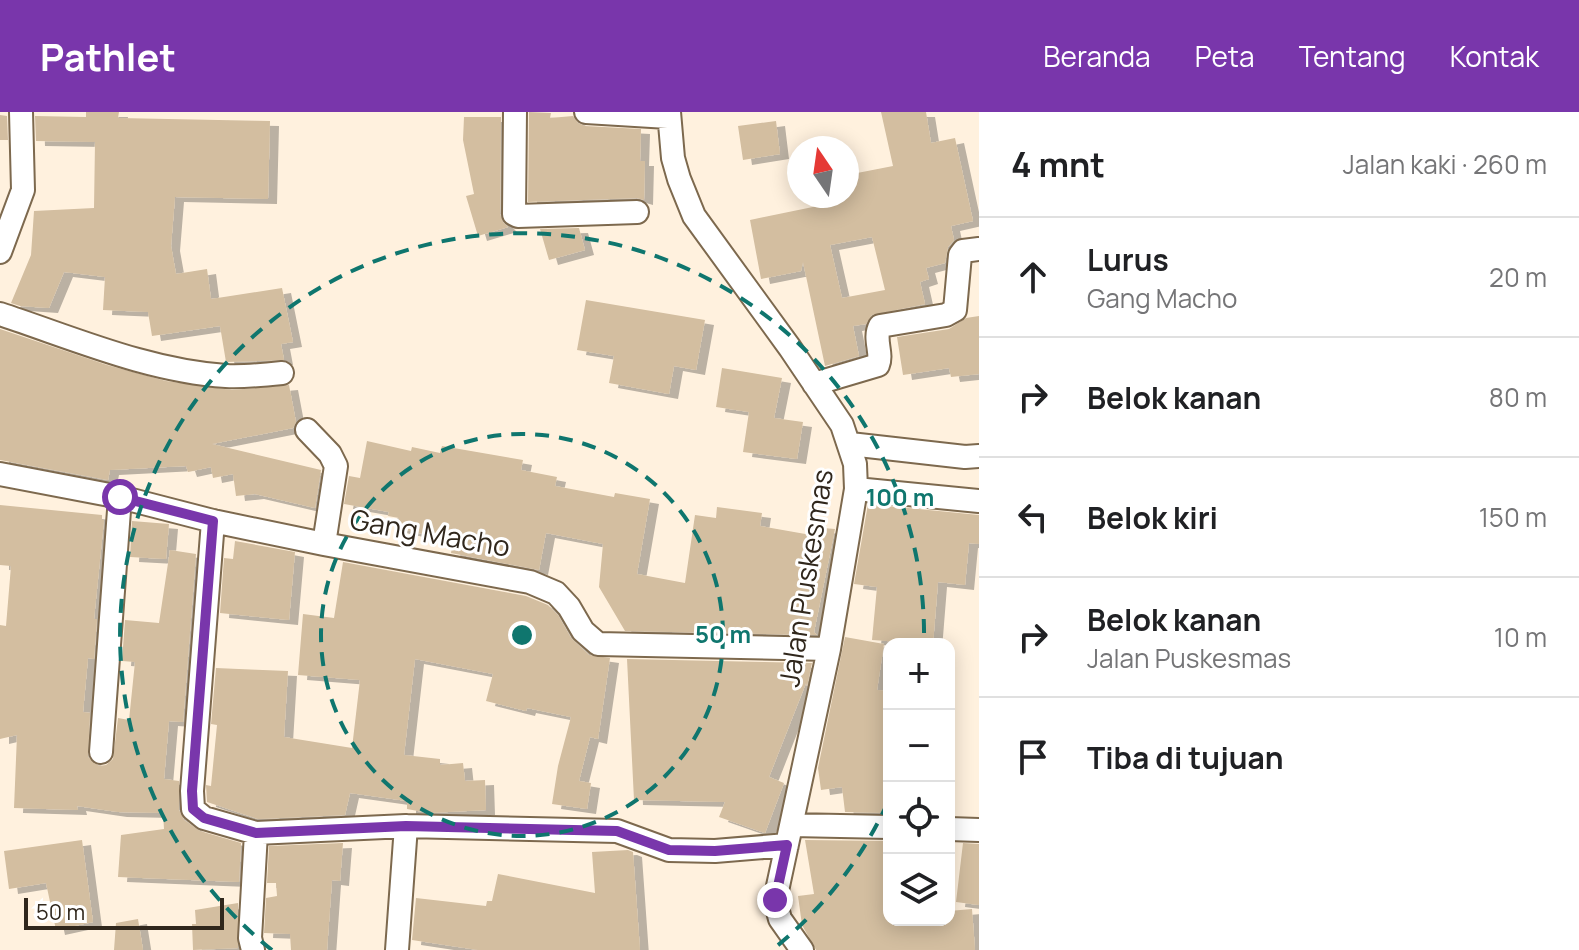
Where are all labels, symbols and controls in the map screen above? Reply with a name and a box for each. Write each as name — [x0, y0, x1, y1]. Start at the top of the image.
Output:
text: Pathlet — [40, 30, 176, 82]
text: Beranda — [1043, 37, 1151, 75]
text: Peta — [1195, 37, 1255, 75]
text: Tentang — [1299, 37, 1406, 75]
text: Kontak — [1450, 37, 1539, 75]
north arrow — [787, 136, 859, 208]
text: 4 mnt — [1011, 141, 1105, 187]
text: Jalan kaki · 260 m — [1343, 146, 1547, 182]
text: Lurus — [1087, 239, 1169, 280]
icon: ahead — [1011, 255, 1055, 299]
text: 20 m — [1489, 259, 1547, 295]
text: Gang Macho — [1087, 280, 1237, 316]
icon: right — [1011, 375, 1055, 419]
text: Belok kanan — [1087, 377, 1261, 418]
text: 80 m — [1489, 379, 1547, 415]
street label: Jalan Puskesmas — [769, 466, 841, 689]
route start — [102, 479, 138, 515]
text: 100 m — [866, 480, 934, 513]
icon: left — [1011, 495, 1055, 539]
text: Belok kiri — [1087, 497, 1218, 538]
street label: Gang Macho — [347, 499, 513, 565]
text: 150 m — [1479, 499, 1547, 535]
text: Belok kanan — [1087, 599, 1261, 640]
icon: right — [1011, 615, 1055, 659]
text: 50 m — [695, 617, 751, 650]
text: 10 m — [1494, 619, 1547, 655]
centre of rings — [508, 621, 536, 649]
map controls — [883, 638, 955, 926]
button: + — [883, 638, 955, 710]
text: Jalan Puskesmas — [1087, 640, 1291, 676]
button: − — [883, 710, 955, 782]
icon: arrive — [1011, 735, 1055, 779]
text: Tiba di tujuan — [1087, 737, 1284, 778]
button: locate — [883, 782, 955, 854]
button: layers — [883, 854, 955, 926]
route end — [757, 882, 793, 918]
scale bar — [24, 894, 224, 930]
text: 50 m — [36, 897, 85, 927]

